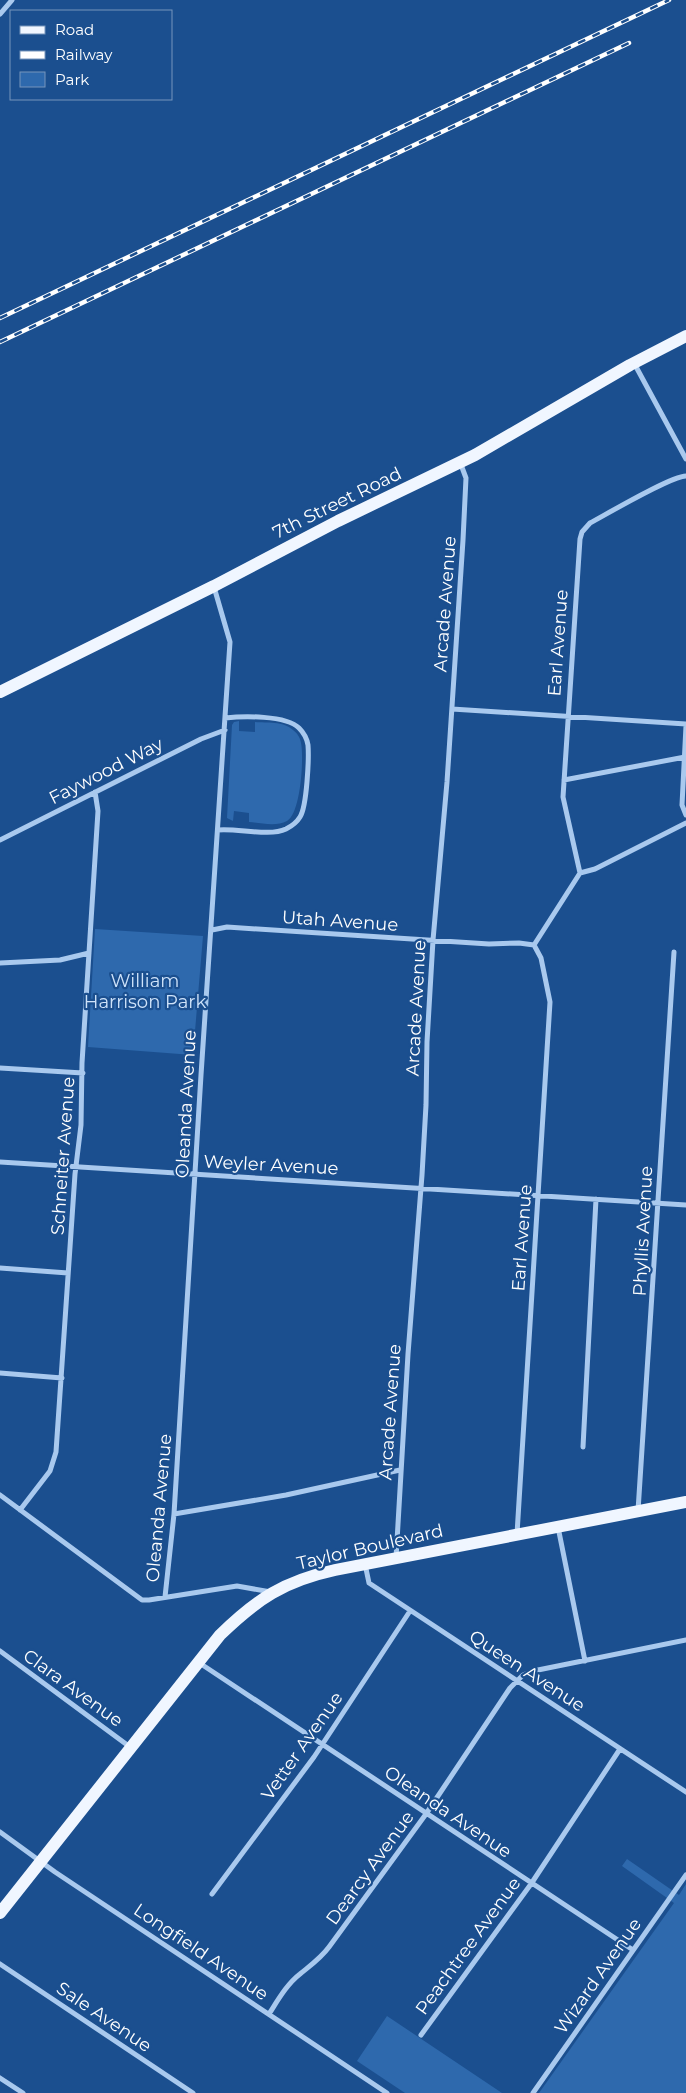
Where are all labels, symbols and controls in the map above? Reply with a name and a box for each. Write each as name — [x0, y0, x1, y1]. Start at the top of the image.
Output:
legend — [10, 10, 172, 100]
text: Road — [55, 20, 94, 39]
text: Railway — [55, 45, 113, 64]
text: Park — [55, 70, 89, 89]
street label: 7th Street Road — [269, 462, 405, 544]
street label: Arcade Avenue — [429, 535, 461, 673]
street label: Earl Avenue — [543, 589, 573, 697]
street label: Faywood Way — [45, 733, 167, 809]
street label: Utah Avenue — [281, 906, 399, 936]
street label: Arcade Avenue — [401, 939, 431, 1077]
park label: William Harrison Park — [84, 970, 206, 1013]
street label: Oleanda Avenue — [171, 1029, 201, 1179]
street label: Schneiter Avenue — [46, 1076, 80, 1236]
street label: Weyler Avenue — [203, 1150, 339, 1180]
street label: Phyllis Avenue — [629, 1165, 657, 1297]
street label: Earl Avenue — [507, 1184, 537, 1292]
street label: Arcade Avenue — [374, 1343, 406, 1481]
street label: Oleanda Avenue — [142, 1433, 176, 1583]
street label: Taylor Boulevard — [295, 1519, 445, 1575]
street label: Queen Avenue — [465, 1625, 589, 1717]
street label: Clara Avenue — [19, 1644, 127, 1732]
street label: Vetter Avenue — [257, 1687, 348, 1804]
street label: Oleanda Avenue — [380, 1761, 516, 1863]
street label: Dearcy Avenue — [321, 1807, 419, 1929]
street label: Peachtree Avenue — [411, 1873, 525, 2019]
street label: Longfield Avenue — [129, 1899, 273, 2005]
street label: Wizard Avenue — [550, 1914, 646, 2038]
street label: Sale Avenue — [52, 1977, 156, 2057]

